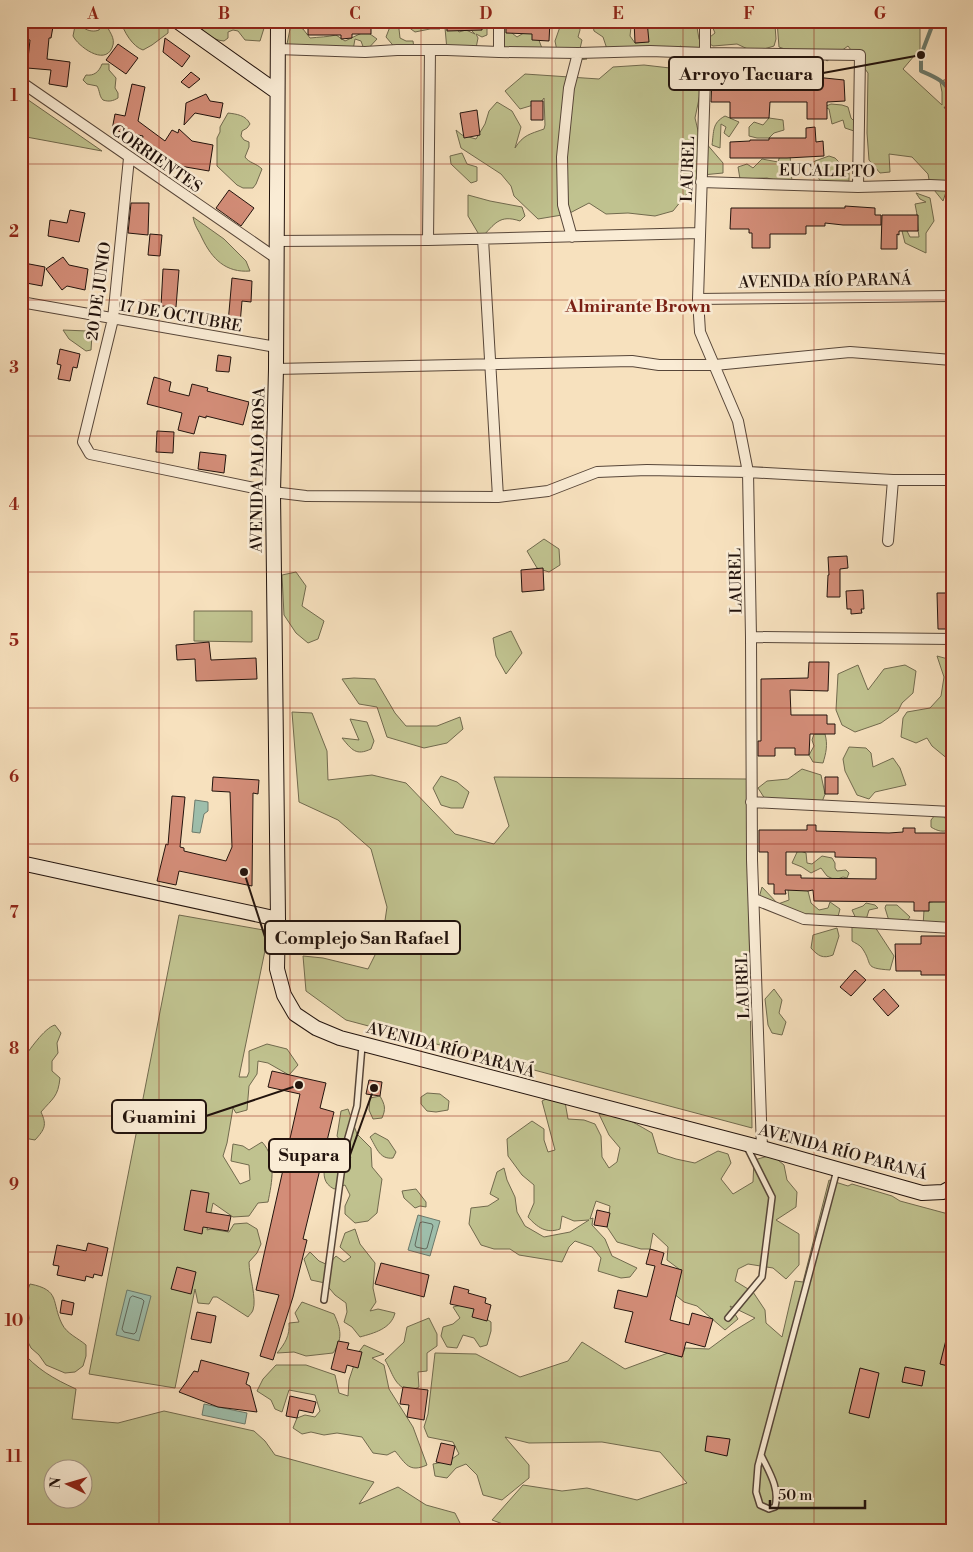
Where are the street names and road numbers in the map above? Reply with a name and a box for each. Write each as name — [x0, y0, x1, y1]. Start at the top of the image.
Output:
street label: CORRIENTES — [107, 120, 206, 197]
street label: LAUREL — [677, 135, 699, 202]
street label: EUCALIPTO — [779, 160, 875, 182]
street label: 20 DE JUNIO — [82, 241, 116, 342]
street label: AVENIDA RÍO PARANÁ — [737, 267, 913, 293]
street label: 17 DE OCTUBRE — [118, 295, 244, 337]
street label: AVENIDA PALO ROSA — [247, 386, 269, 554]
street label: LAUREL — [725, 547, 747, 614]
street label: LAUREL — [732, 952, 754, 1019]
street label: AVENIDA RÍO PARANÁ — [363, 1016, 539, 1082]
street label: AVENIDA RÍO PARANÁ — [755, 1118, 931, 1184]

